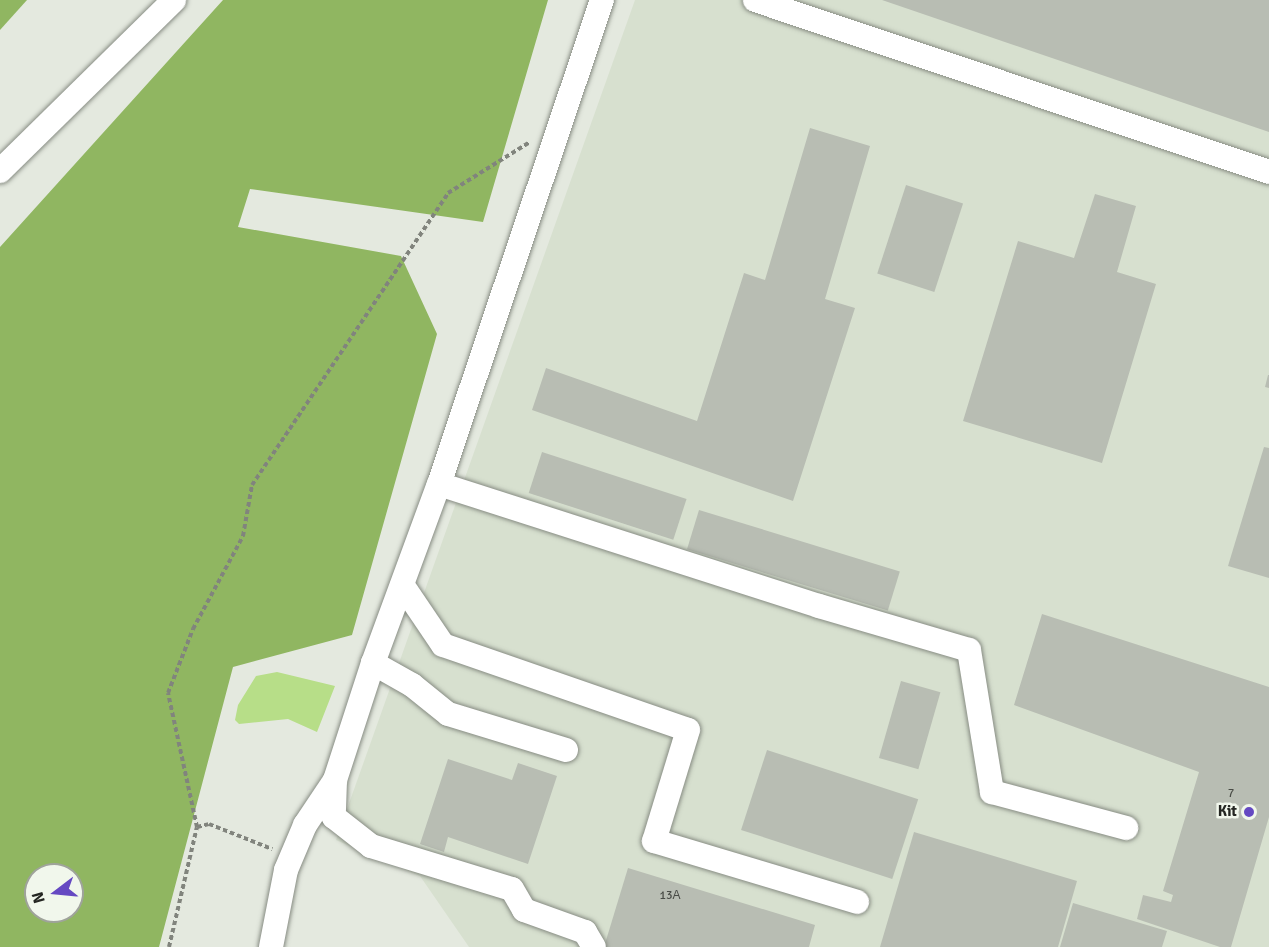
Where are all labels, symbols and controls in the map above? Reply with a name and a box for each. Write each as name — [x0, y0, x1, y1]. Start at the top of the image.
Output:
house number: 7 — [1228, 787, 1234, 801]
place label: Kit — [1218, 803, 1237, 821]
marker: Kit — [1242, 805, 1256, 819]
north arrow — [24, 863, 84, 923]
text: N — [27, 889, 50, 906]
house number: 13А — [660, 889, 680, 903]

